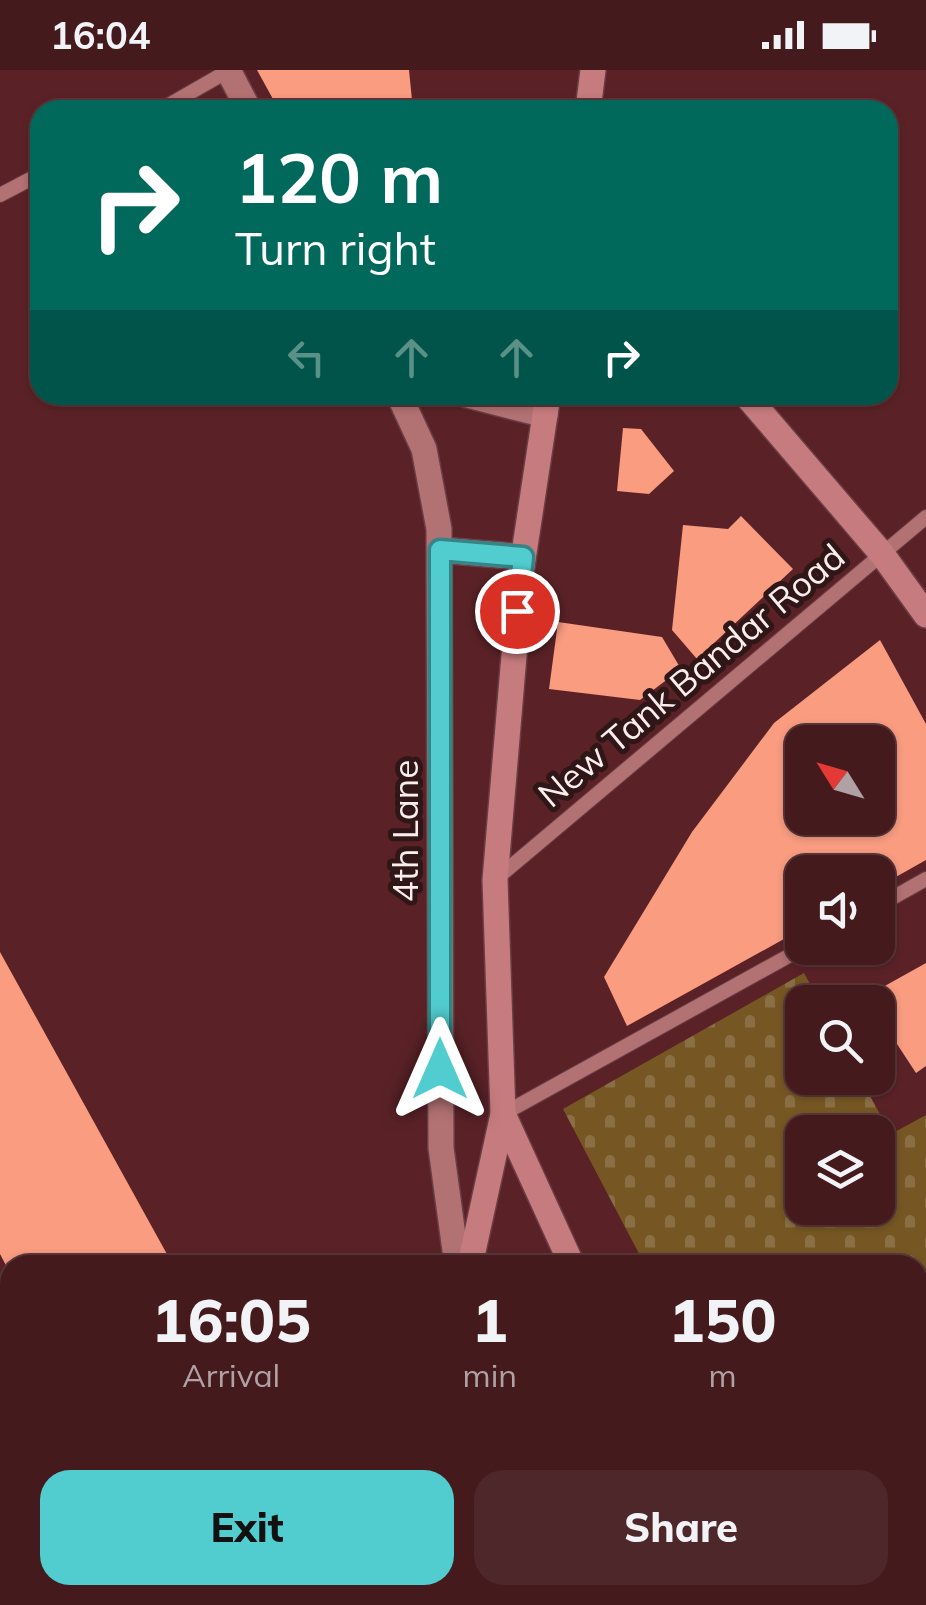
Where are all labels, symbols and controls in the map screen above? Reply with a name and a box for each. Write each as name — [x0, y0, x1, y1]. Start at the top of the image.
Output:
text: 16:04 — [50, 11, 151, 59]
text: 120 m — [235, 133, 443, 221]
icon: right — [70, 140, 200, 270]
text: Turn right — [235, 220, 436, 276]
icon: left — [279, 330, 334, 385]
icon: ahead — [384, 330, 439, 385]
icon: ahead — [489, 330, 544, 385]
icon: right — [594, 330, 649, 385]
street label: New Tank Bandar Road — [529, 534, 853, 816]
pin — [475, 569, 560, 654]
icon: arrive — [490, 584, 545, 639]
north arrow — [785, 725, 895, 835]
map controls — [785, 725, 895, 1225]
street label: 4th Lane — [383, 760, 427, 902]
button: sound — [785, 855, 895, 965]
button: search — [785, 985, 895, 1095]
position arrow — [388, 1017, 492, 1121]
button: layers — [785, 1115, 895, 1225]
text: 16:05 — [151, 1282, 311, 1357]
text: 1 — [472, 1282, 508, 1357]
text: 150 — [668, 1282, 776, 1357]
text: Arrival — [182, 1355, 280, 1395]
text: min — [463, 1355, 517, 1395]
text: m — [708, 1355, 737, 1395]
button: Exit — [40, 1470, 454, 1585]
button: Share — [474, 1470, 888, 1585]

